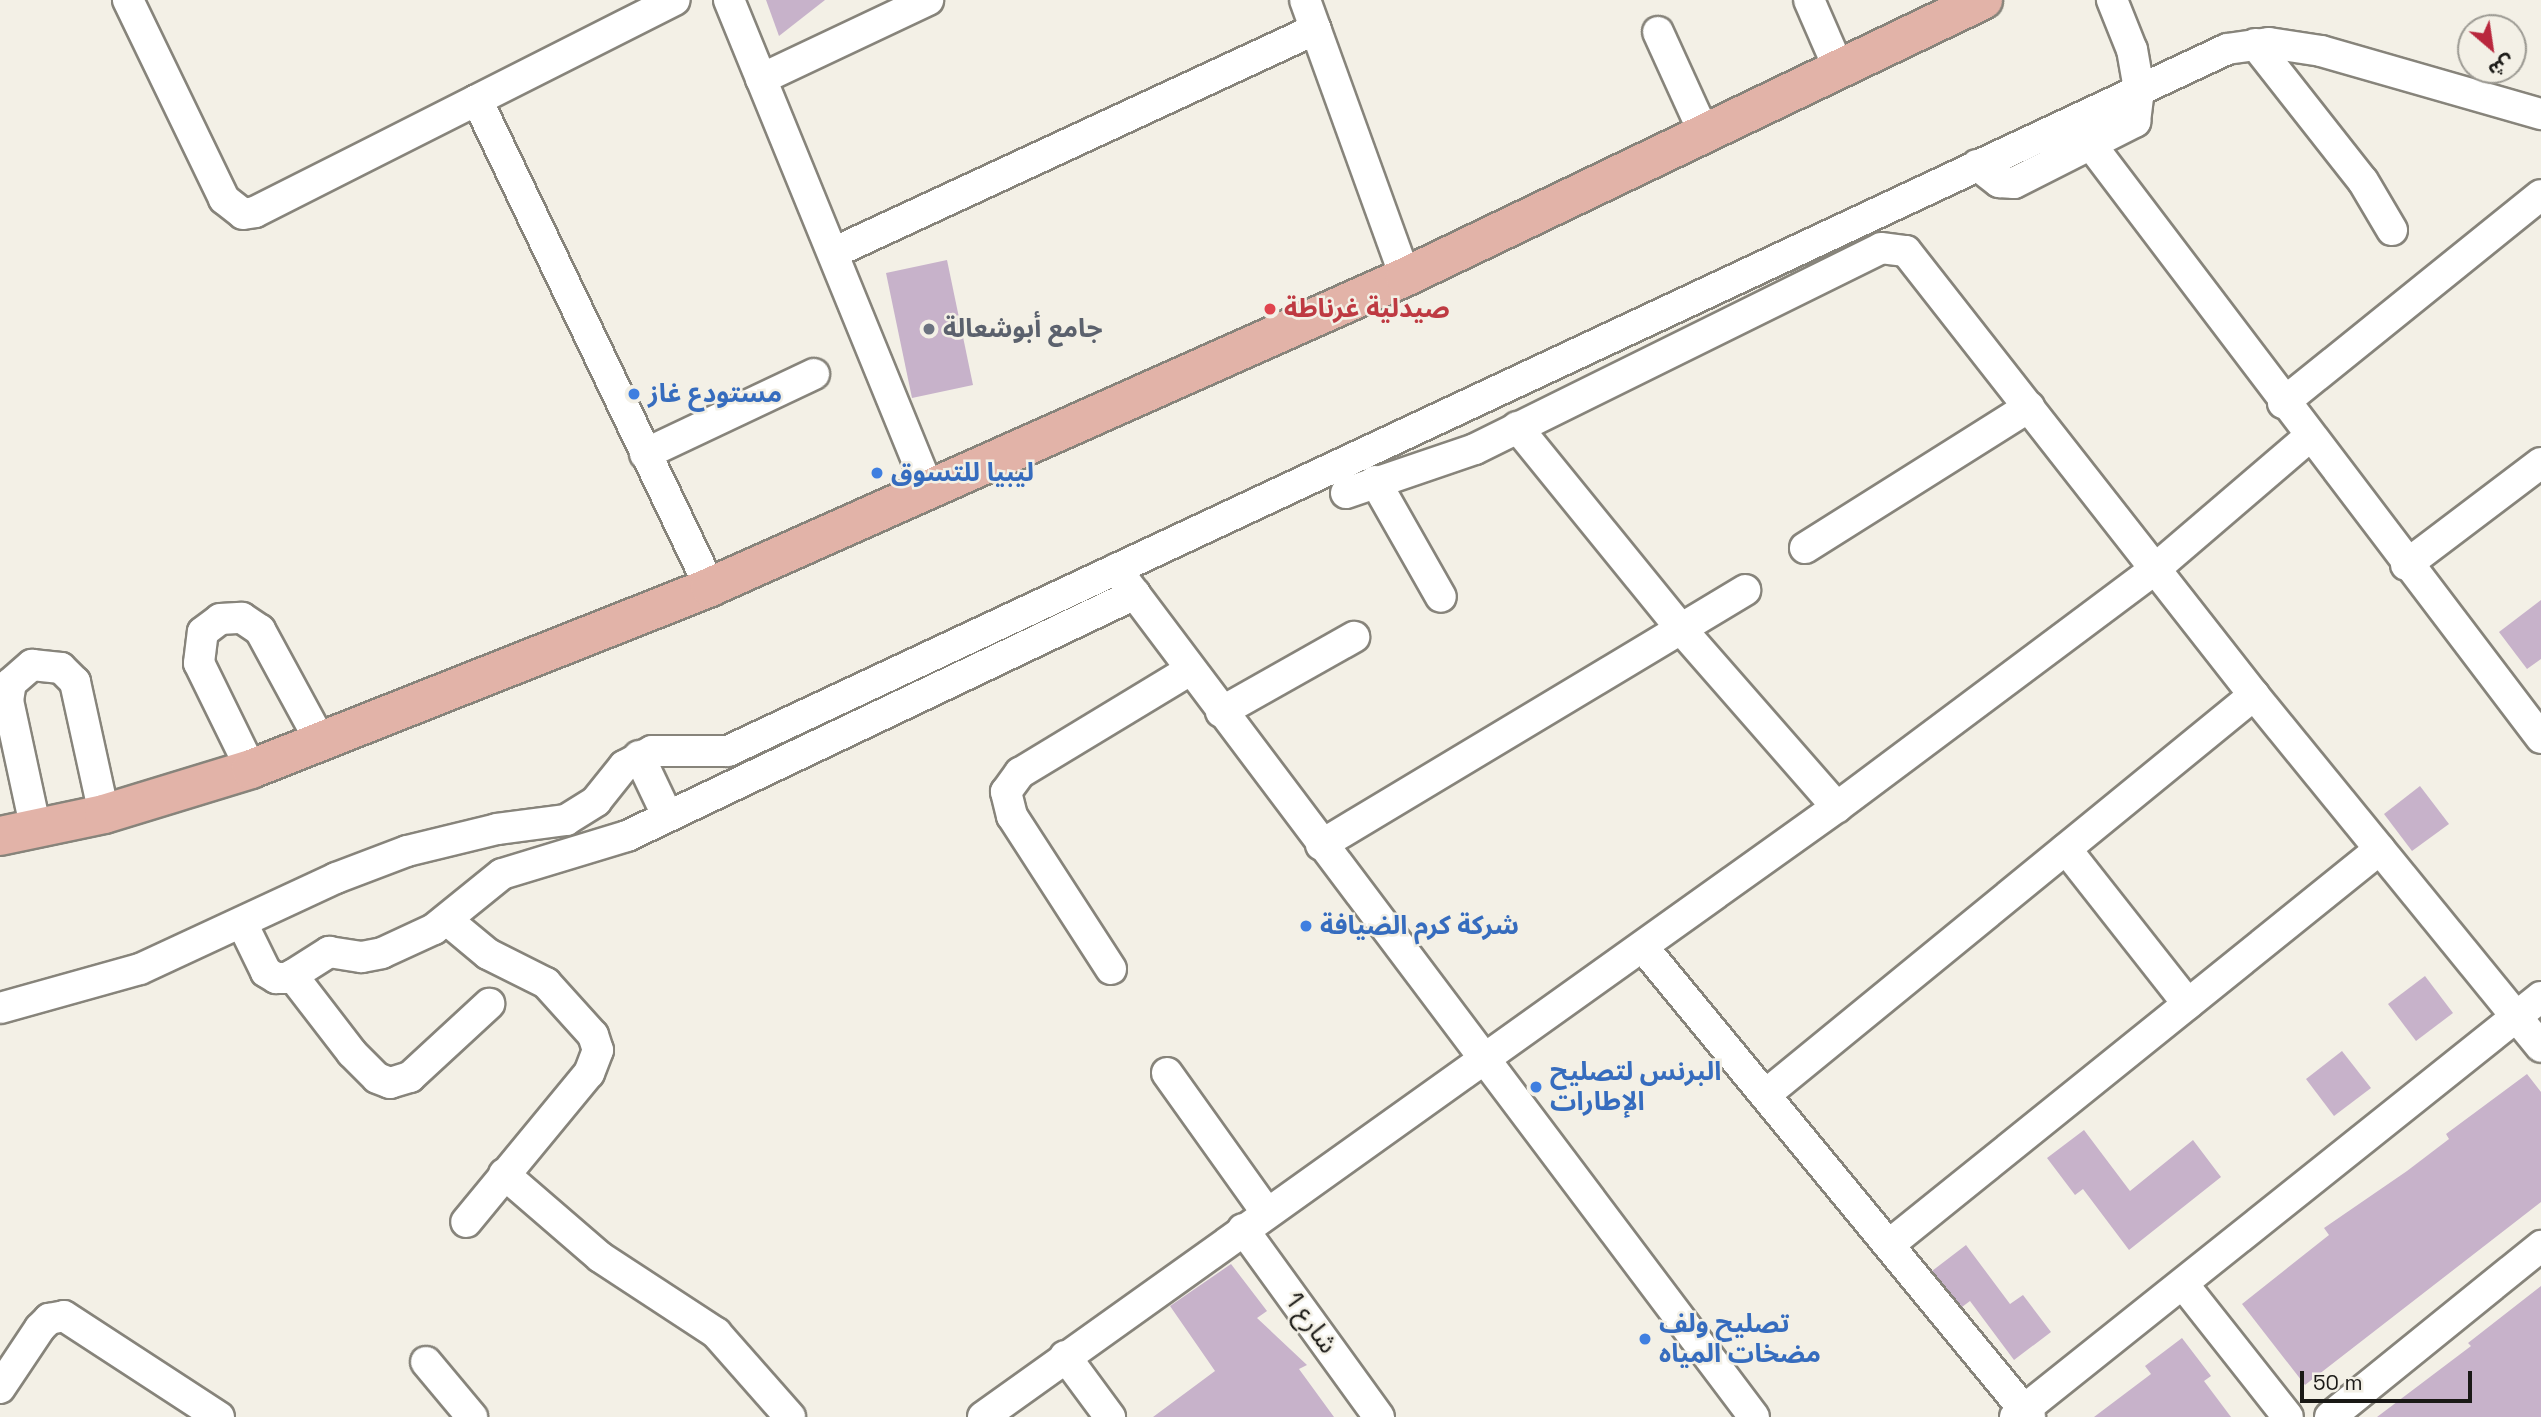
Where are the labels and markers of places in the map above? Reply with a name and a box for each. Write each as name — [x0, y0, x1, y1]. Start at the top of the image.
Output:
place label: صيدلية غرناطة — [1284, 293, 1450, 325]
marker: صيدلية غرناطة — [1262, 301, 1278, 317]
place label: جامع أبوشعالة — [943, 313, 1103, 345]
marker: جامع أبوشعالة — [921, 321, 937, 337]
place label: مستودع غاز — [648, 378, 782, 410]
marker: مستودع غاز — [626, 386, 642, 402]
place label: ليبيا للتسوق — [891, 457, 1034, 489]
marker: ليبيا للتسوق — [869, 465, 885, 481]
place label: شركة كرم الضيافة — [1320, 910, 1519, 942]
marker: شركة كرم الضيافة — [1298, 918, 1314, 934]
place label: البرنس لتصليح الإطارات — [1550, 1056, 1721, 1118]
marker: البرنس لتصليح الإطارات — [1528, 1079, 1544, 1095]
place label: تصليح ولف مضخات المياه — [1659, 1308, 1821, 1370]
marker: تصليح ولف مضخات المياه — [1637, 1331, 1653, 1347]

